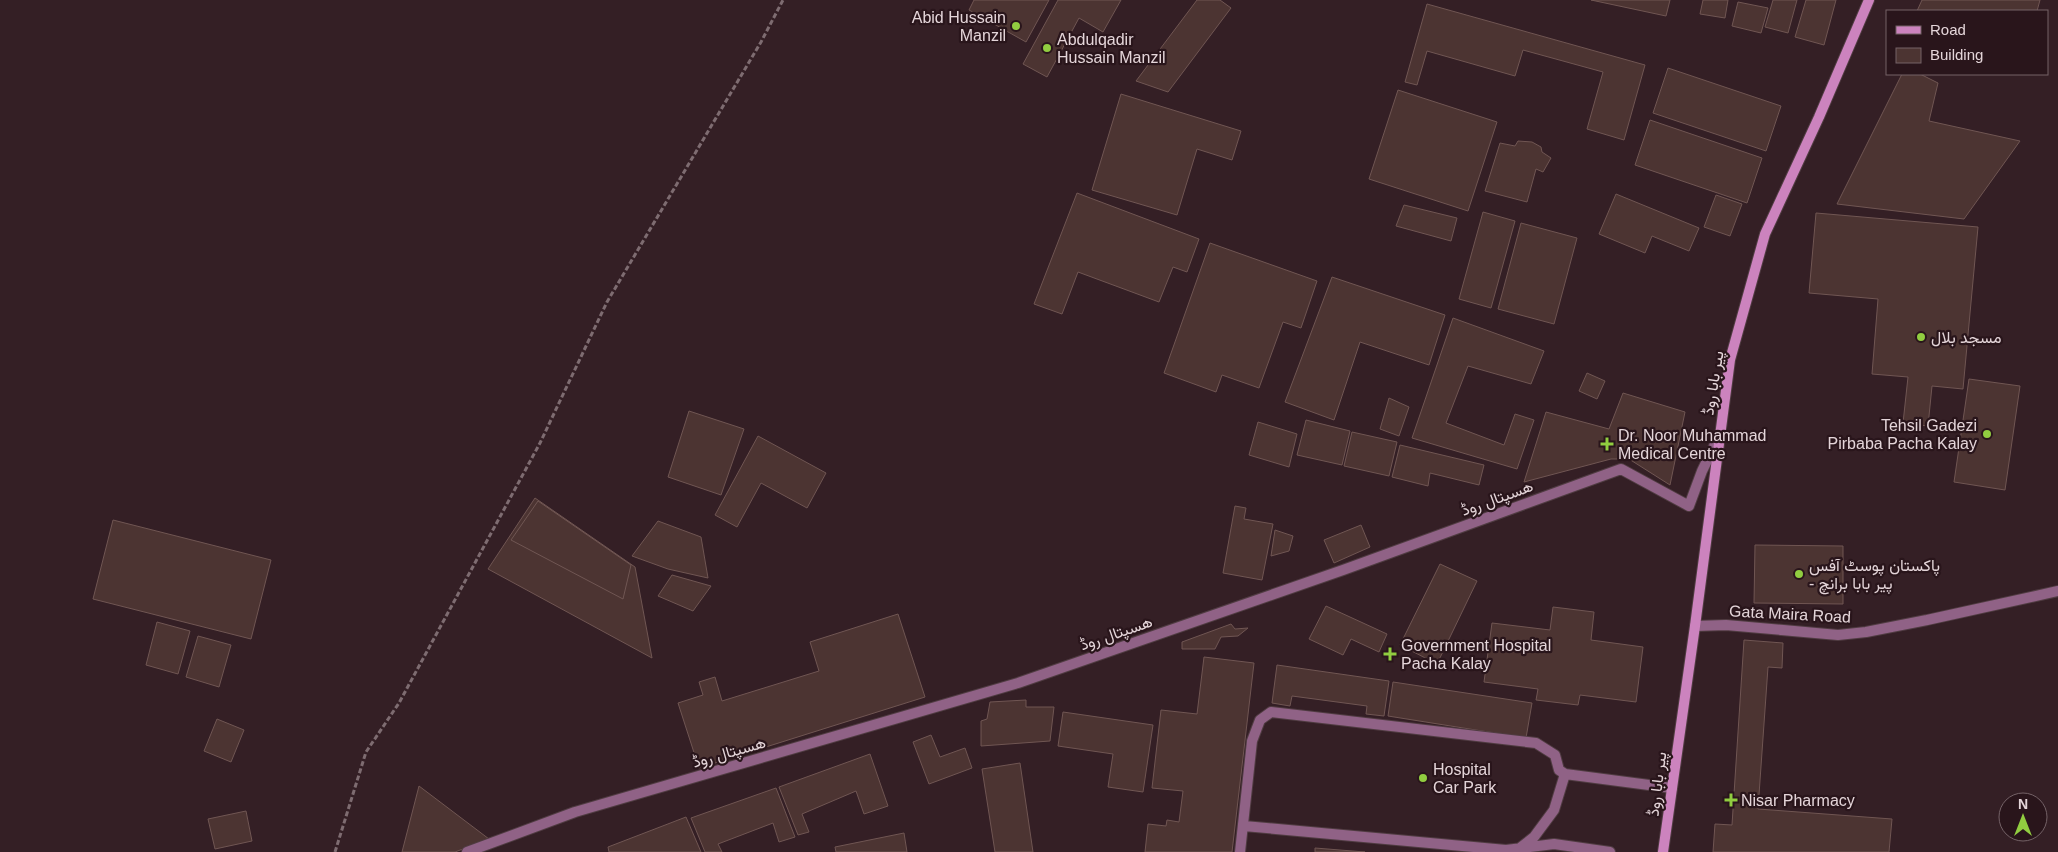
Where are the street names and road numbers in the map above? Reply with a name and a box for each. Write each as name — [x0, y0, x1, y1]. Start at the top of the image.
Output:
street label: پیر بابا روڈ — [1700, 350, 1729, 417]
street label: ھسپتال روڈ — [1459, 477, 1536, 522]
street label: Gata Maira Road — [1729, 602, 1851, 626]
street label: ھسپتال روڈ — [1078, 613, 1155, 656]
street label: ھسپتال روڈ — [690, 733, 768, 773]
street label: پیر بابا روڈ — [1645, 751, 1672, 818]

